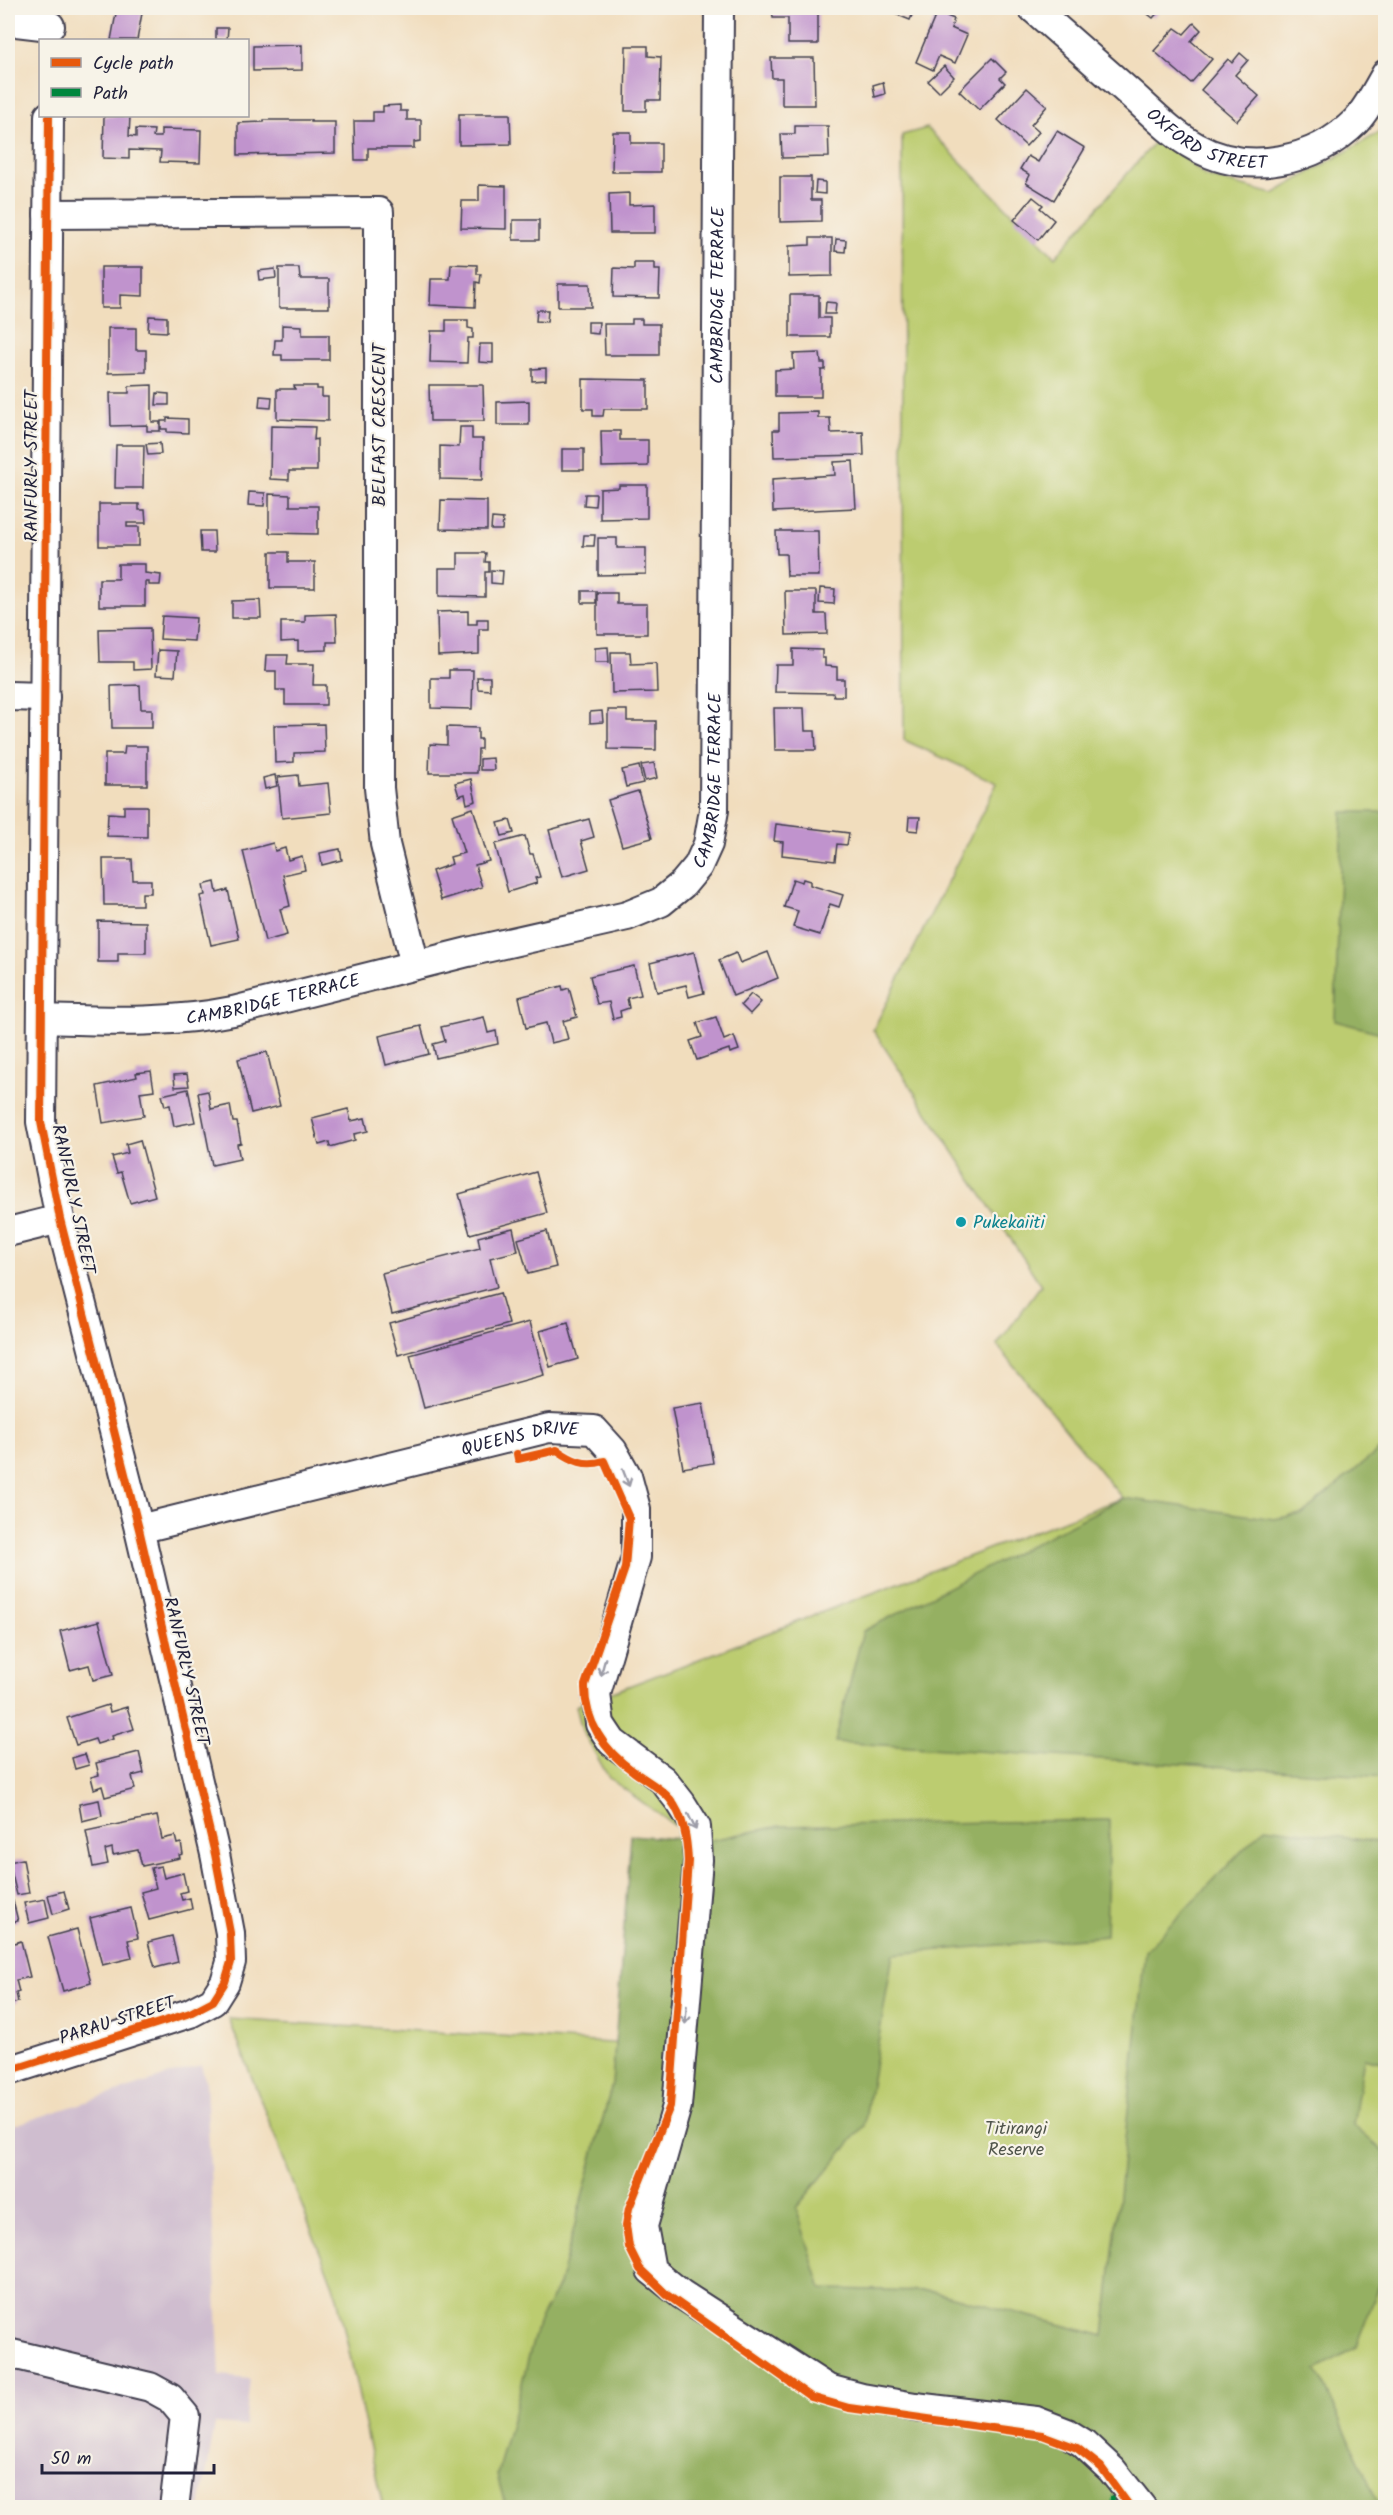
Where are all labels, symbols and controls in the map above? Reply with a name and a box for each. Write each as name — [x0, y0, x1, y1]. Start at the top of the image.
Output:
legend — [39, 39, 249, 117]
text: Cycle path — [93, 50, 174, 79]
text: Path — [93, 80, 128, 109]
street label: OXFORD STREET — [1139, 102, 1269, 178]
street label: CAMBRIDGE TERRACE — [704, 206, 734, 384]
street label: BELFAST CRESCENT — [366, 342, 395, 507]
street label: RANFURLY STREET — [18, 389, 47, 542]
street label: CAMBRIDGE TERRACE — [686, 692, 731, 874]
street label: CAMBRIDGE TERRACE — [185, 967, 364, 1034]
street label: RANFURLY STREET — [43, 1122, 103, 1278]
place label: Pukekaiiti — [973, 1209, 1045, 1238]
marker: Pukekaiiti — [954, 1215, 968, 1229]
street label: QUEENS DRIVE — [458, 1414, 580, 1465]
one-way arrow — [622, 1468, 633, 1487]
street label: RANFURLY STREET — [154, 1594, 217, 1750]
one-way arrow — [597, 1657, 608, 1676]
one-way arrow — [686, 1813, 698, 1831]
street label: PARAU STREET — [56, 1989, 181, 2054]
one-way arrow — [680, 2005, 691, 2025]
park label: Titirangi Reserve — [985, 2115, 1048, 2165]
scale bar — [42, 2437, 214, 2475]
text: 50 m — [51, 2445, 91, 2474]

